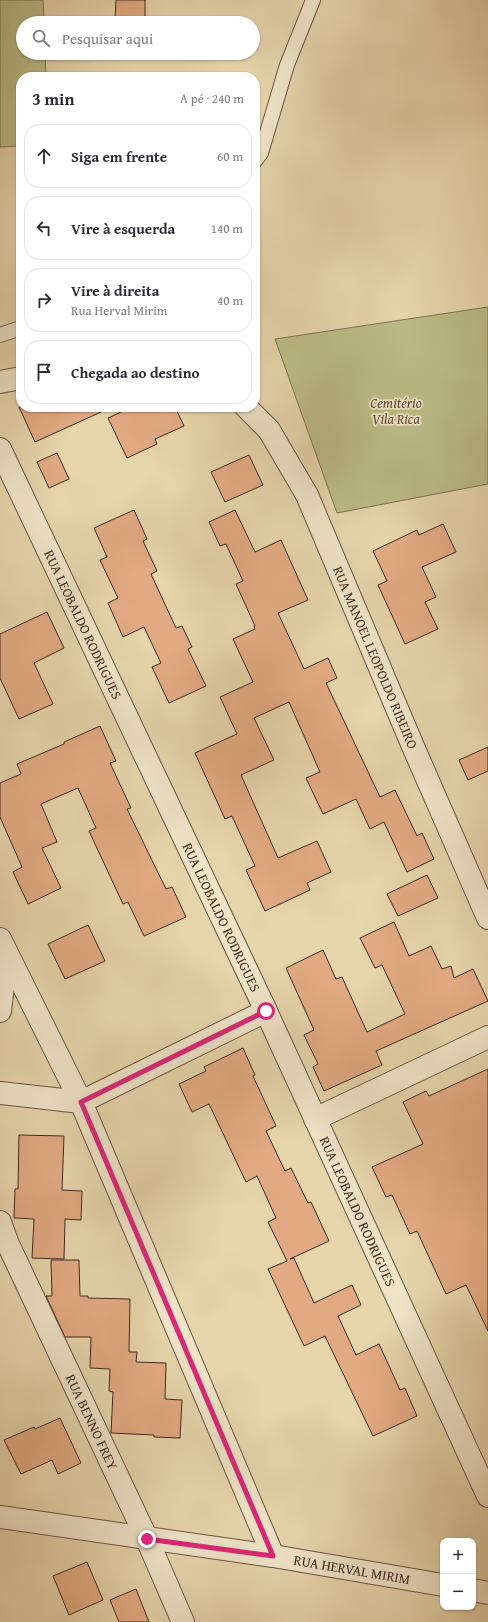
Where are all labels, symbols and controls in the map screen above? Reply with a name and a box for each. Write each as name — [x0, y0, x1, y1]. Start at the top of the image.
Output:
search box — [16, 16, 260, 60]
icon: search — [30, 27, 52, 49]
text: Pesquisar aqui — [62, 28, 153, 49]
text: 3 min — [32, 86, 74, 111]
text: A pé · 240 m — [180, 89, 244, 108]
icon: ahead — [33, 145, 55, 167]
text: Siga em frente — [71, 146, 167, 167]
text: 60 m — [217, 147, 243, 166]
icon: left — [33, 217, 55, 239]
text: Vire à esquerda — [71, 218, 175, 239]
text: 140 m — [211, 219, 243, 238]
text: Vire à direita — [71, 280, 159, 301]
icon: right — [33, 289, 55, 311]
text: 40 m — [217, 291, 243, 310]
text: Rua Herval Mirim — [71, 301, 167, 320]
icon: arrive — [33, 361, 55, 383]
text: Chegada ao destino — [71, 362, 199, 383]
park label: Cemitério Vila Rica — [370, 393, 422, 429]
street label: RUA LEOBALDO RODRIGUES — [39, 546, 127, 702]
street label: RUA MANOEL LEOPOLDO RIBEIRO — [328, 563, 423, 752]
street label: RUA LEOBALDO RODRIGUES — [178, 839, 266, 995]
route start — [257, 1002, 275, 1020]
street label: RUA LEOBALDO RODRIGUES — [315, 1133, 401, 1290]
street label: RUA BENNO FREY — [61, 1371, 123, 1473]
route end — [138, 1530, 156, 1548]
map controls — [440, 1538, 476, 1610]
button: + — [440, 1538, 476, 1574]
street label: RUA HERVAL MIRIM — [292, 1550, 412, 1589]
button: − — [440, 1574, 476, 1610]

